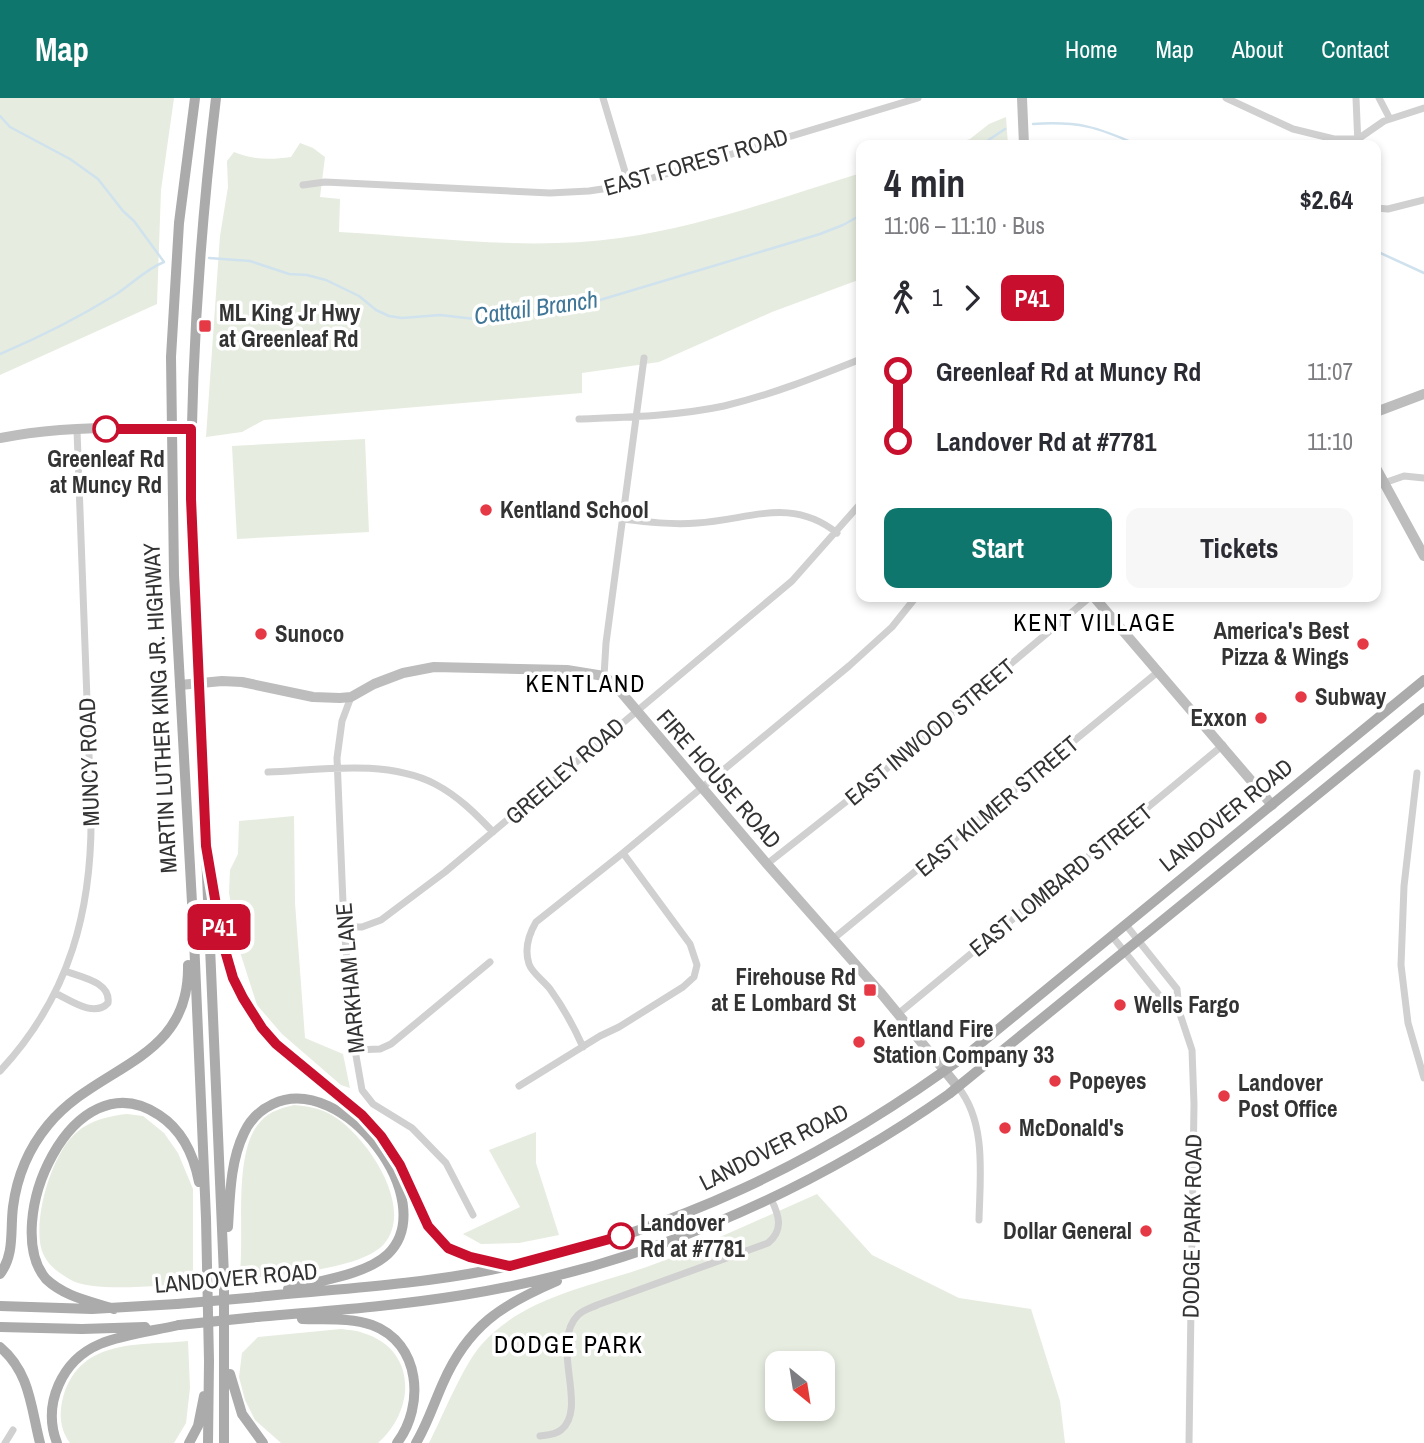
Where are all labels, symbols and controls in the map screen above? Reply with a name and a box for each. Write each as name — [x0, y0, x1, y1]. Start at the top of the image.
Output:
text: Map — [35, 27, 89, 71]
text: Home — [1065, 33, 1117, 65]
text: Map — [1155, 33, 1194, 65]
text: About — [1232, 33, 1283, 65]
text: Contact — [1321, 33, 1389, 65]
street label: EAST FOREST ROAD — [600, 120, 792, 203]
text: 4 min — [884, 158, 965, 209]
text: $2.64 — [1300, 182, 1353, 217]
text: 11:06 – 11:10 · Bus — [884, 210, 1045, 241]
icon: walk — [884, 279, 922, 317]
icon: forward — [953, 279, 991, 317]
water label: Cattail Branch — [472, 282, 600, 332]
text: 1 — [932, 282, 943, 313]
text: P41 — [1015, 282, 1050, 314]
place label: ML King Jr Hwy at Greenleaf Rd — [219, 297, 361, 354]
marker: ML King Jr Hwy at Greenleaf Rd — [197, 318, 213, 334]
text: Greenleaf Rd at Muncy Rd — [936, 354, 1201, 389]
text: 11:07 — [1307, 356, 1353, 387]
marker: Greenleaf Rd at Muncy Rd — [93, 416, 119, 442]
text: Landover Rd at #7781 — [936, 424, 1156, 459]
text: 11:10 — [1307, 426, 1353, 457]
place label: Greenleaf Rd at Muncy Rd — [47, 443, 165, 500]
place label: Kentland School — [500, 494, 649, 525]
marker: Kentland School — [478, 502, 494, 518]
button: Start — [884, 508, 1112, 588]
button: Tickets — [1126, 508, 1353, 588]
street label: MARTIN LUTHER KING JR. HIGHWAY — [135, 542, 184, 874]
district label: KENT VILLAGE — [1013, 606, 1177, 638]
place label: America's Best Pizza & Wings — [1213, 615, 1349, 672]
place label: Sunoco — [275, 618, 344, 649]
marker: Sunoco — [253, 626, 269, 642]
marker: America's Best Pizza & Wings — [1355, 636, 1371, 652]
street label: EAST INWOOD STREET — [838, 651, 1022, 812]
district label: KENTLAND — [526, 667, 646, 699]
place label: Subway — [1315, 681, 1387, 712]
marker: Subway — [1293, 689, 1309, 705]
street label: MUNCY ROAD — [71, 697, 106, 827]
street label: FIRE HOUSE ROAD — [650, 702, 788, 855]
place label: Exxon — [1190, 702, 1247, 733]
street label: GREELEY ROAD — [498, 710, 631, 831]
marker: Exxon — [1253, 710, 1269, 726]
street label: EAST KILMER STREET — [909, 728, 1085, 883]
street label: LANDOVER ROAD — [1152, 751, 1299, 878]
street label: EAST LOMBARD STREET — [963, 796, 1159, 963]
street label: MARKHAM LANE — [327, 902, 372, 1055]
line badge: P41 — [179, 904, 259, 950]
text: P41 — [201, 911, 237, 943]
place label: Firehouse Rd at E Lombard St — [711, 961, 856, 1018]
marker: Firehouse Rd at E Lombard St — [862, 982, 878, 998]
place label: Wells Fargo — [1134, 989, 1240, 1020]
marker: Wells Fargo — [1112, 997, 1128, 1013]
place label: Kentland Fire Station Company 33 — [873, 1013, 1054, 1070]
marker: Kentland Fire Station Company 33 — [851, 1034, 867, 1050]
place label: Popeyes — [1069, 1065, 1147, 1096]
place label: Landover Post Office — [1238, 1067, 1338, 1124]
marker: Popeyes — [1047, 1073, 1063, 1089]
marker: Landover Post Office — [1216, 1088, 1232, 1104]
street label: LANDOVER ROAD — [694, 1096, 854, 1197]
place label: McDonald's — [1019, 1112, 1124, 1143]
marker: McDonald's — [997, 1120, 1013, 1136]
street label: DODGE PARK ROAD — [1174, 1134, 1209, 1318]
place label: Landover Rd at #7781 — [640, 1207, 745, 1264]
place label: Dollar General — [1003, 1215, 1132, 1246]
marker: Landover Rd at #7781 — [608, 1223, 634, 1249]
marker: Dollar General — [1138, 1223, 1154, 1239]
street label: LANDOVER ROAD — [153, 1255, 319, 1300]
district label: DODGE PARK — [494, 1328, 644, 1360]
north arrow — [765, 1351, 835, 1421]
map controls — [765, 1351, 835, 1421]

